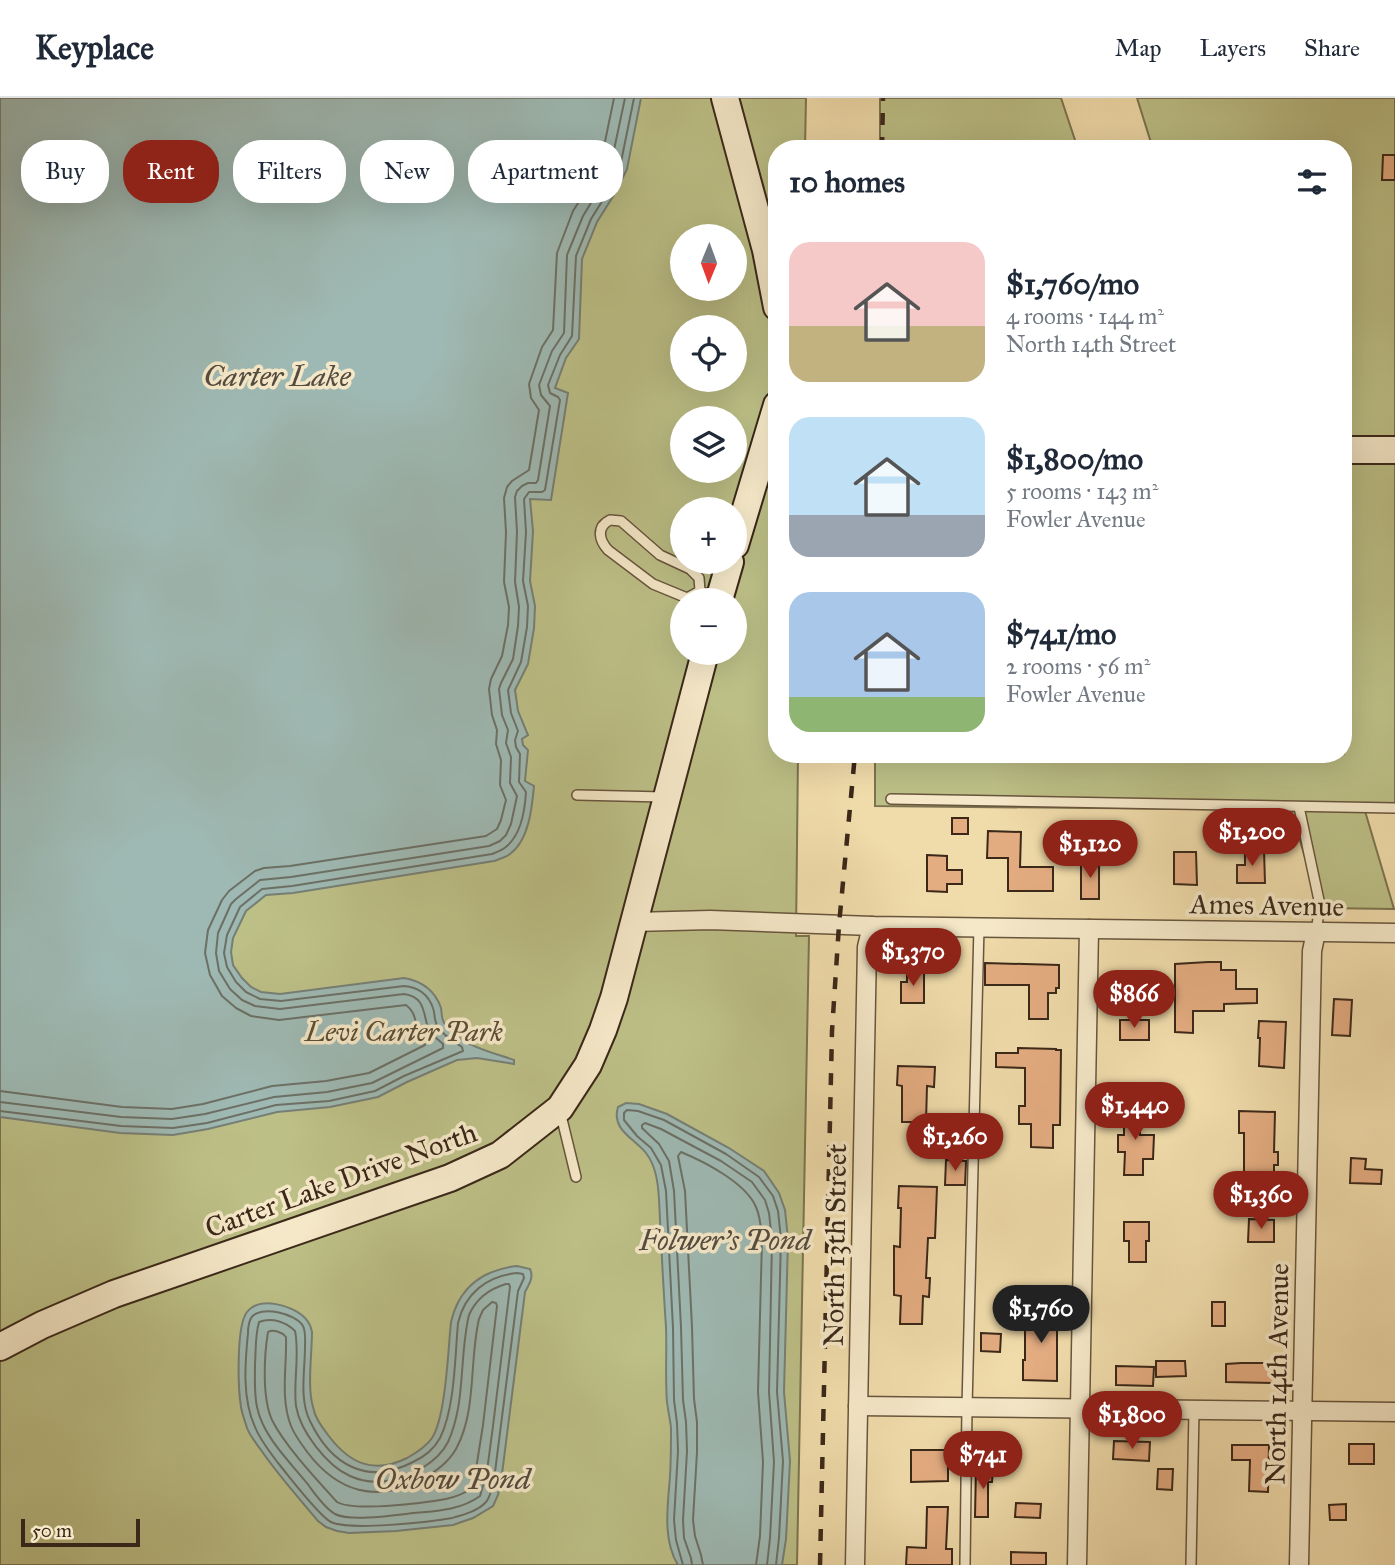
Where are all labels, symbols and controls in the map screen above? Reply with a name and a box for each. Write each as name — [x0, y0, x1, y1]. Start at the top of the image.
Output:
text: Keyplace — [35, 28, 154, 68]
text: Map — [1115, 33, 1162, 63]
text: Layers — [1200, 33, 1266, 63]
text: Share — [1304, 33, 1360, 63]
chip: Buy — [21, 140, 109, 203]
chip: Rent — [123, 140, 219, 203]
chip: Filters — [233, 140, 346, 203]
chip: New — [360, 140, 454, 203]
chip: Apartment — [468, 140, 623, 203]
icon: filters — [1293, 163, 1331, 201]
text: 10 homes — [789, 164, 905, 200]
north arrow — [670, 224, 747, 301]
map controls — [670, 224, 747, 665]
text: $1,760/mo — [1006, 266, 1139, 302]
icon: home — [845, 270, 929, 354]
text: 4 rooms · 144 m² — [1006, 302, 1164, 330]
button: locate — [670, 315, 747, 392]
text: North 14th Street — [1006, 330, 1176, 358]
water label: Carter Lake — [203, 358, 351, 394]
button: layers — [670, 406, 747, 483]
text: $1,800/mo — [1006, 441, 1143, 477]
icon: home — [845, 445, 929, 529]
text: 5 rooms · 143 m² — [1006, 477, 1158, 505]
button: + — [670, 497, 747, 574]
text: Fowler Avenue — [1006, 505, 1146, 533]
button: − — [670, 588, 747, 665]
text: $741/mo — [1006, 616, 1116, 652]
icon: home — [845, 620, 929, 704]
text: 2 rooms · 56 m² — [1006, 652, 1150, 680]
text: Fowler Avenue — [1006, 680, 1146, 708]
pin: $1,200 — [1195, 808, 1309, 868]
text: $1,200 — [1219, 817, 1285, 845]
pin: $1,120 — [1033, 820, 1147, 880]
text: $1,120 — [1059, 829, 1121, 857]
street label: Ames Avenue — [1189, 886, 1344, 924]
pin: $1,370 — [856, 928, 970, 988]
text: $1,370 — [881, 937, 945, 965]
pin: $866 — [1093, 970, 1175, 1030]
text: $866 — [1109, 979, 1159, 1007]
park label: Levi Carter Park — [303, 1014, 504, 1049]
pin: $1,440 — [1078, 1082, 1192, 1142]
text: $1,440 — [1101, 1091, 1169, 1119]
street label: Carter Lake Drive North — [200, 1114, 482, 1245]
pin: $1,260 — [898, 1114, 1012, 1173]
text: $1,260 — [922, 1122, 988, 1150]
street label: North 13th Street — [816, 1143, 854, 1347]
pin: $1,360 — [1204, 1172, 1318, 1231]
text: $1,360 — [1229, 1180, 1293, 1208]
water label: Folwer's Pond — [638, 1222, 813, 1258]
street label: North 14th Avenue — [1258, 1263, 1296, 1485]
pin: $1,760 — [984, 1286, 1098, 1345]
text: $1,760 — [1009, 1294, 1073, 1322]
pin: $1,800 — [1075, 1392, 1189, 1451]
text: $1,800 — [1098, 1400, 1166, 1428]
pin: $741 — [942, 1432, 1024, 1491]
text: $741 — [959, 1440, 1007, 1468]
water label: Oxbow Pond — [375, 1461, 533, 1497]
scale bar — [21, 1516, 140, 1548]
text: 50 m — [32, 1519, 72, 1542]

